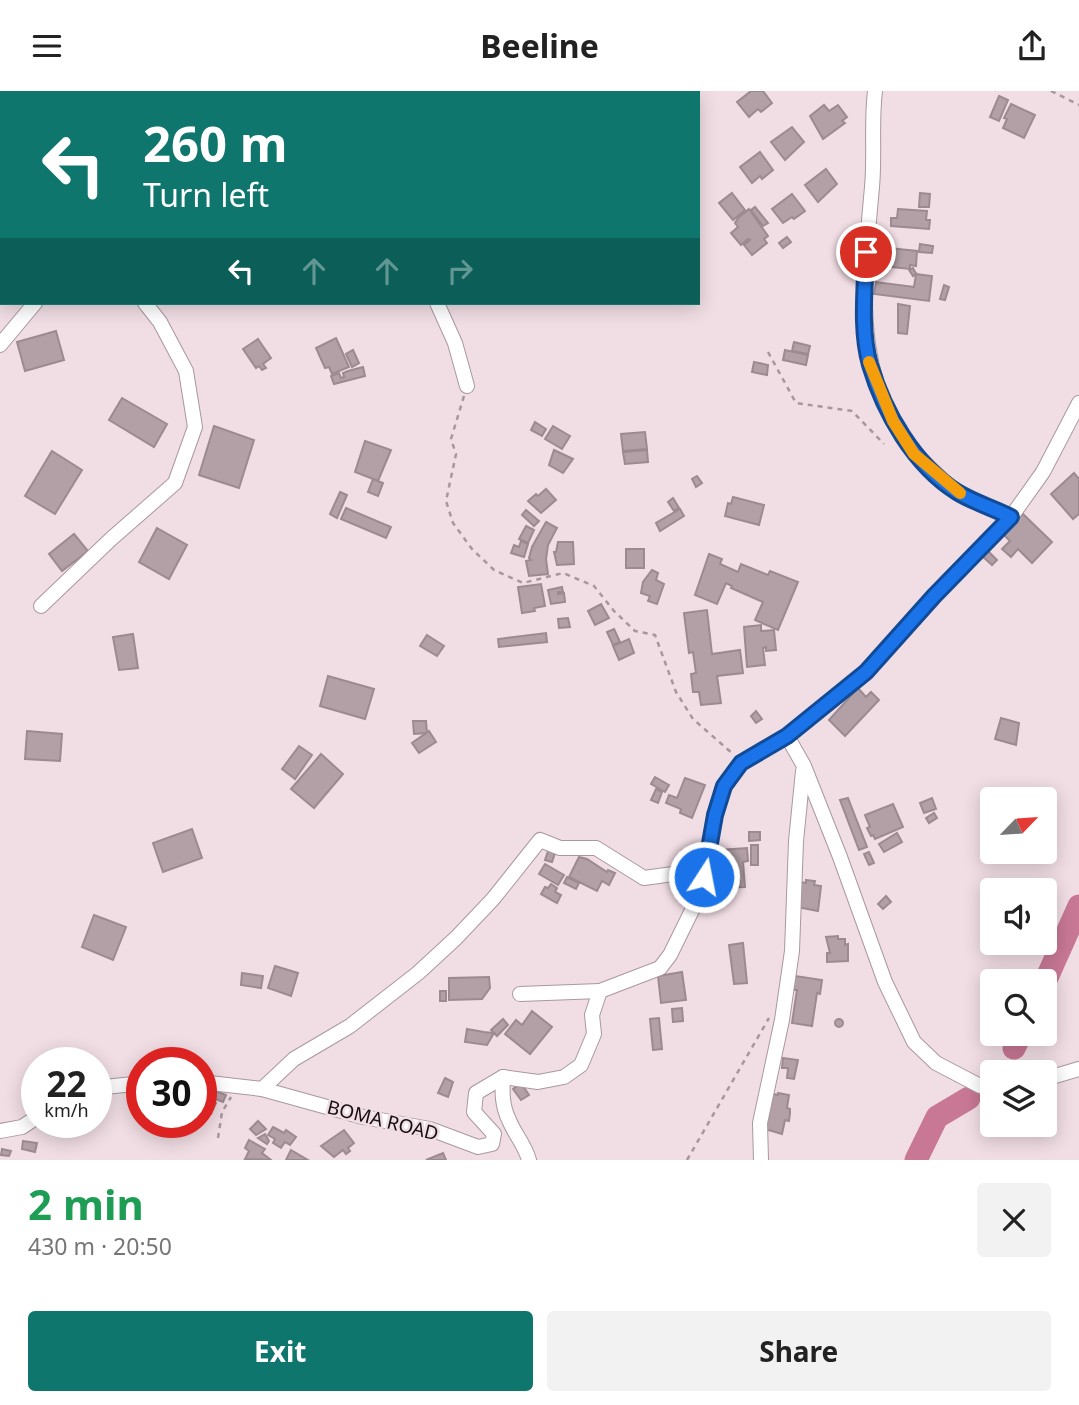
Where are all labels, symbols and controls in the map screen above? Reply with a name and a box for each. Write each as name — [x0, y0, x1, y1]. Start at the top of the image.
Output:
text: Beeline — [480, 24, 599, 67]
icon: menu — [28, 27, 66, 65]
icon: share — [1013, 27, 1051, 65]
text: 260 m — [143, 110, 288, 176]
icon: left — [28, 119, 119, 210]
text: Turn left — [143, 173, 269, 216]
pin — [836, 222, 896, 282]
icon: arrive — [847, 233, 885, 271]
icon: left — [222, 252, 260, 290]
icon: ahead — [295, 252, 333, 290]
icon: ahead — [368, 252, 406, 290]
icon: right — [441, 252, 479, 290]
north arrow — [980, 787, 1057, 865]
map controls — [980, 787, 1057, 1137]
position arrow — [667, 840, 741, 914]
button: sound — [980, 878, 1057, 955]
button: search — [980, 969, 1057, 1046]
speed limit sign: 30 — [126, 1047, 217, 1138]
text: 22 — [46, 1060, 87, 1107]
button: layers — [980, 1060, 1057, 1137]
street label: BOMA ROAD — [325, 1094, 441, 1146]
text: km/h — [44, 1098, 89, 1122]
text: 2 min — [28, 1175, 144, 1232]
button: close — [977, 1183, 1051, 1257]
text: 430 m · 20:50 — [28, 1230, 172, 1262]
button: Exit — [28, 1311, 533, 1391]
button: Share — [547, 1311, 1051, 1391]

